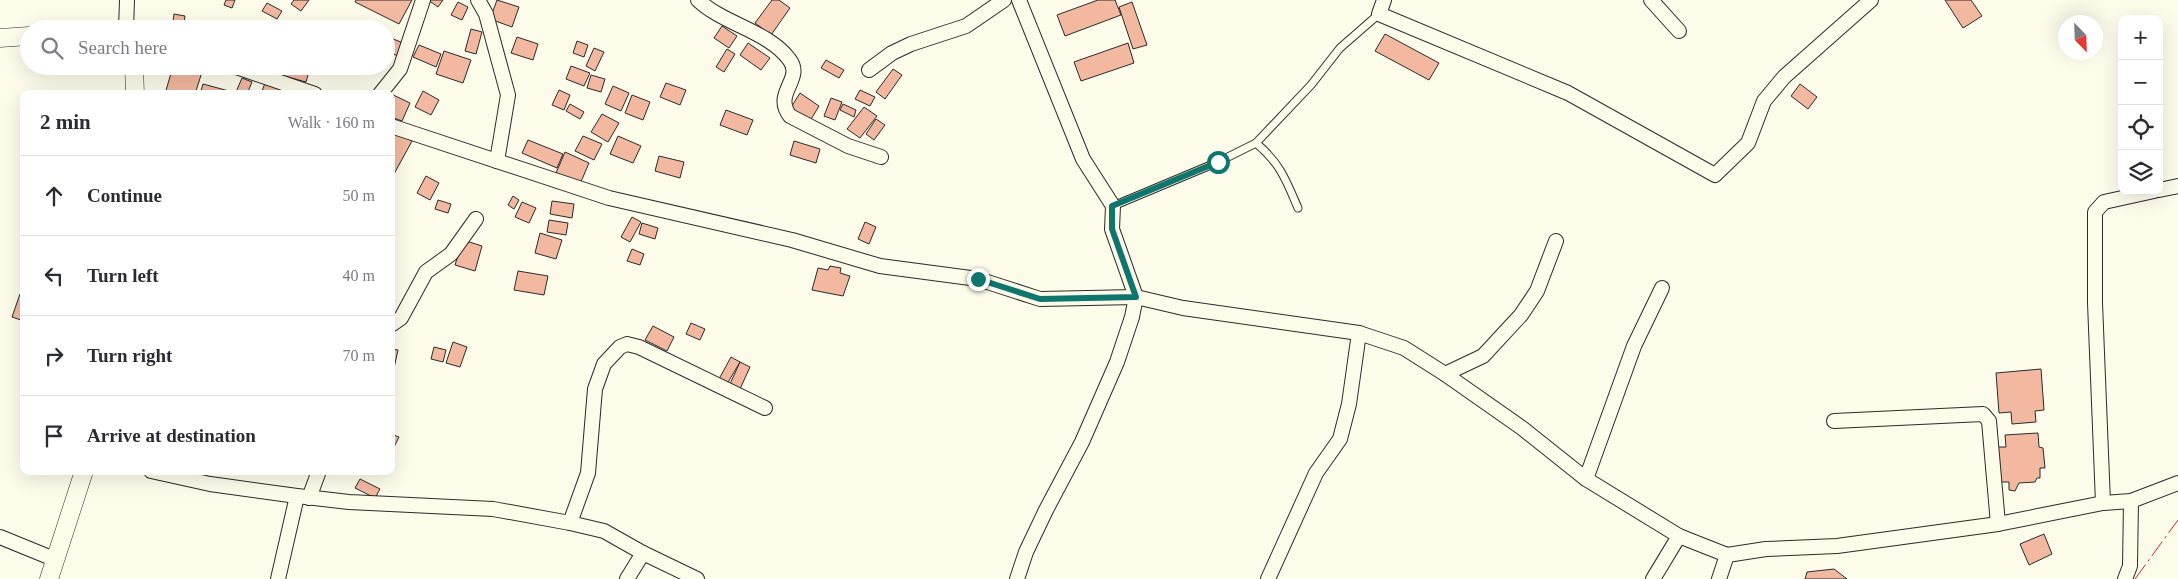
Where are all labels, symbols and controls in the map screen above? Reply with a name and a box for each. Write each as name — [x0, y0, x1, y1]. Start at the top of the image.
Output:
north arrow — [2058, 15, 2103, 60]
map controls — [2118, 15, 2163, 195]
button: + — [2118, 15, 2163, 60]
search box — [20, 20, 395, 75]
icon: search — [38, 34, 66, 62]
text: Search here — [78, 37, 167, 58]
button: − — [2118, 60, 2163, 105]
button: locate — [2118, 105, 2163, 150]
text: 2 min — [40, 110, 91, 134]
text: Walk · 160 m — [288, 114, 375, 131]
button: layers — [2118, 150, 2163, 195]
route start — [1207, 151, 1230, 174]
icon: ahead — [40, 182, 68, 210]
text: Continue — [87, 185, 162, 206]
text: 50 m — [343, 187, 375, 204]
icon: left — [40, 262, 68, 290]
text: Turn left — [87, 265, 159, 286]
text: 40 m — [343, 267, 375, 284]
route end — [967, 268, 990, 291]
icon: right — [40, 342, 68, 370]
text: Turn right — [87, 345, 172, 366]
text: 70 m — [343, 347, 375, 364]
icon: arrive — [40, 422, 68, 450]
text: Arrive at destination — [87, 425, 256, 446]

